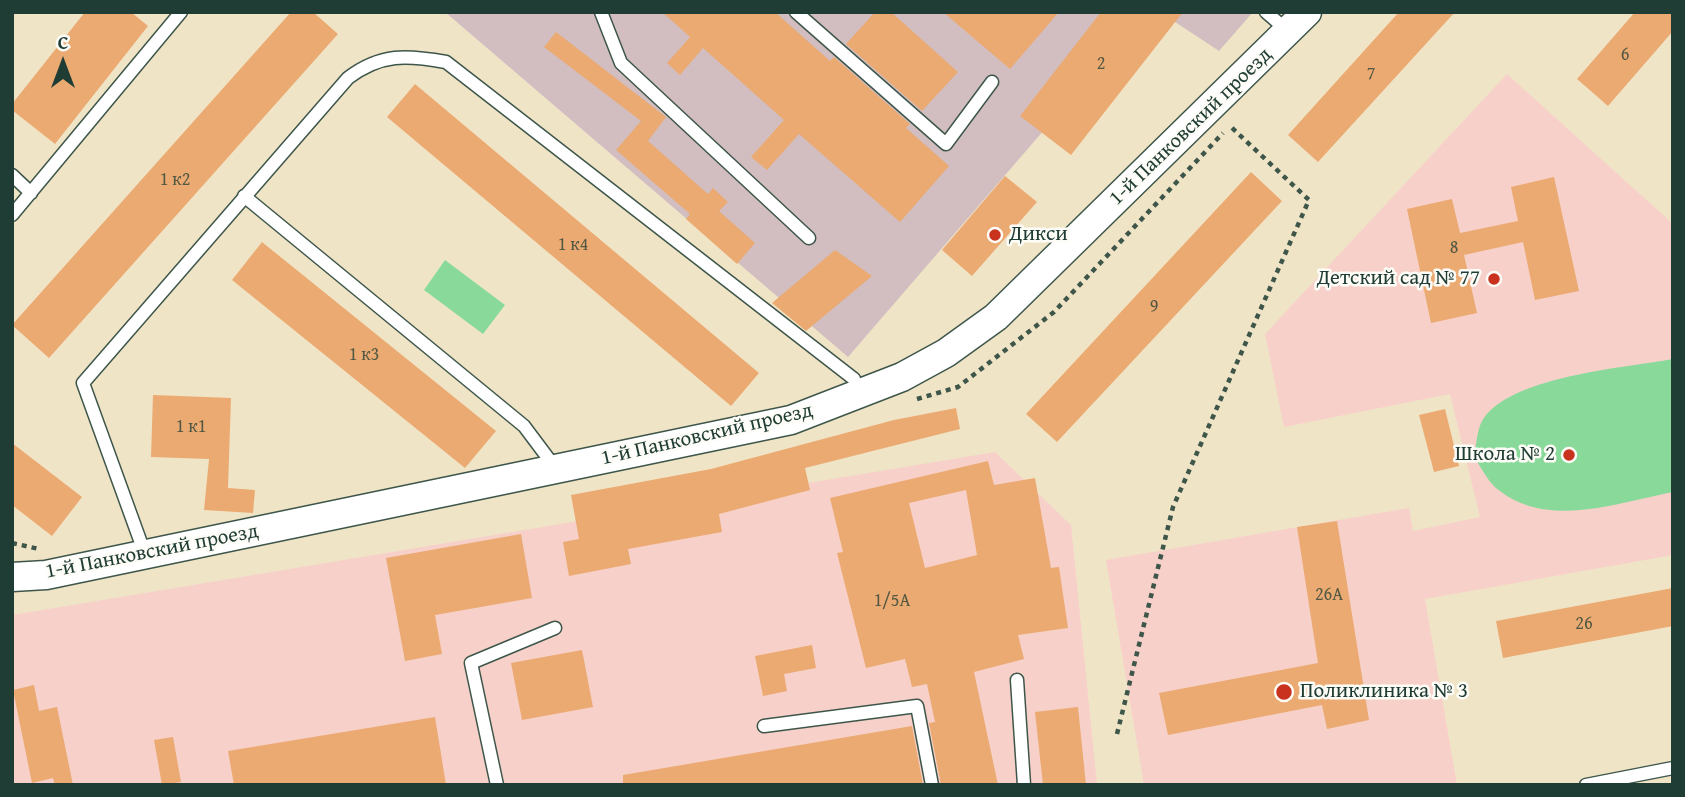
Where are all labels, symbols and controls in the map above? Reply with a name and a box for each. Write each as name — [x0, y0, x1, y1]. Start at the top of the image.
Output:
north arrow — [28, 28, 98, 98]
text: С — [58, 28, 68, 56]
street label: 1-й Панковский проезд — [1104, 43, 1278, 211]
house number: 6 — [1621, 44, 1629, 66]
house number: 2 — [1097, 53, 1105, 75]
house number: 7 — [1367, 63, 1375, 85]
house number: 1 к2 — [160, 169, 190, 191]
place label: Дикси — [1009, 222, 1068, 248]
marker: Дикси — [987, 227, 1003, 243]
house number: 1 к4 — [558, 234, 588, 256]
house number: 8 — [1450, 237, 1458, 259]
place label: Детский сад № 77 — [1317, 266, 1480, 292]
marker: Детский сад № 77 — [1486, 271, 1502, 287]
house number: 9 — [1150, 296, 1158, 318]
house number: 1 к3 — [349, 344, 379, 366]
street label: 1-й Панковский проезд — [599, 398, 815, 472]
house number: 1 к1 — [176, 416, 206, 438]
place label: Школа № 2 — [1455, 442, 1555, 468]
marker: Школа № 2 — [1561, 447, 1577, 463]
street label: 1-й Панковский проезд — [43, 519, 261, 585]
house number: 26А — [1315, 584, 1343, 606]
house number: 1/5А — [874, 590, 910, 612]
house number: 26 — [1575, 613, 1593, 635]
place label: Поликлиника № 3 — [1300, 679, 1468, 705]
marker: Поликлиника № 3 — [1274, 682, 1294, 702]

